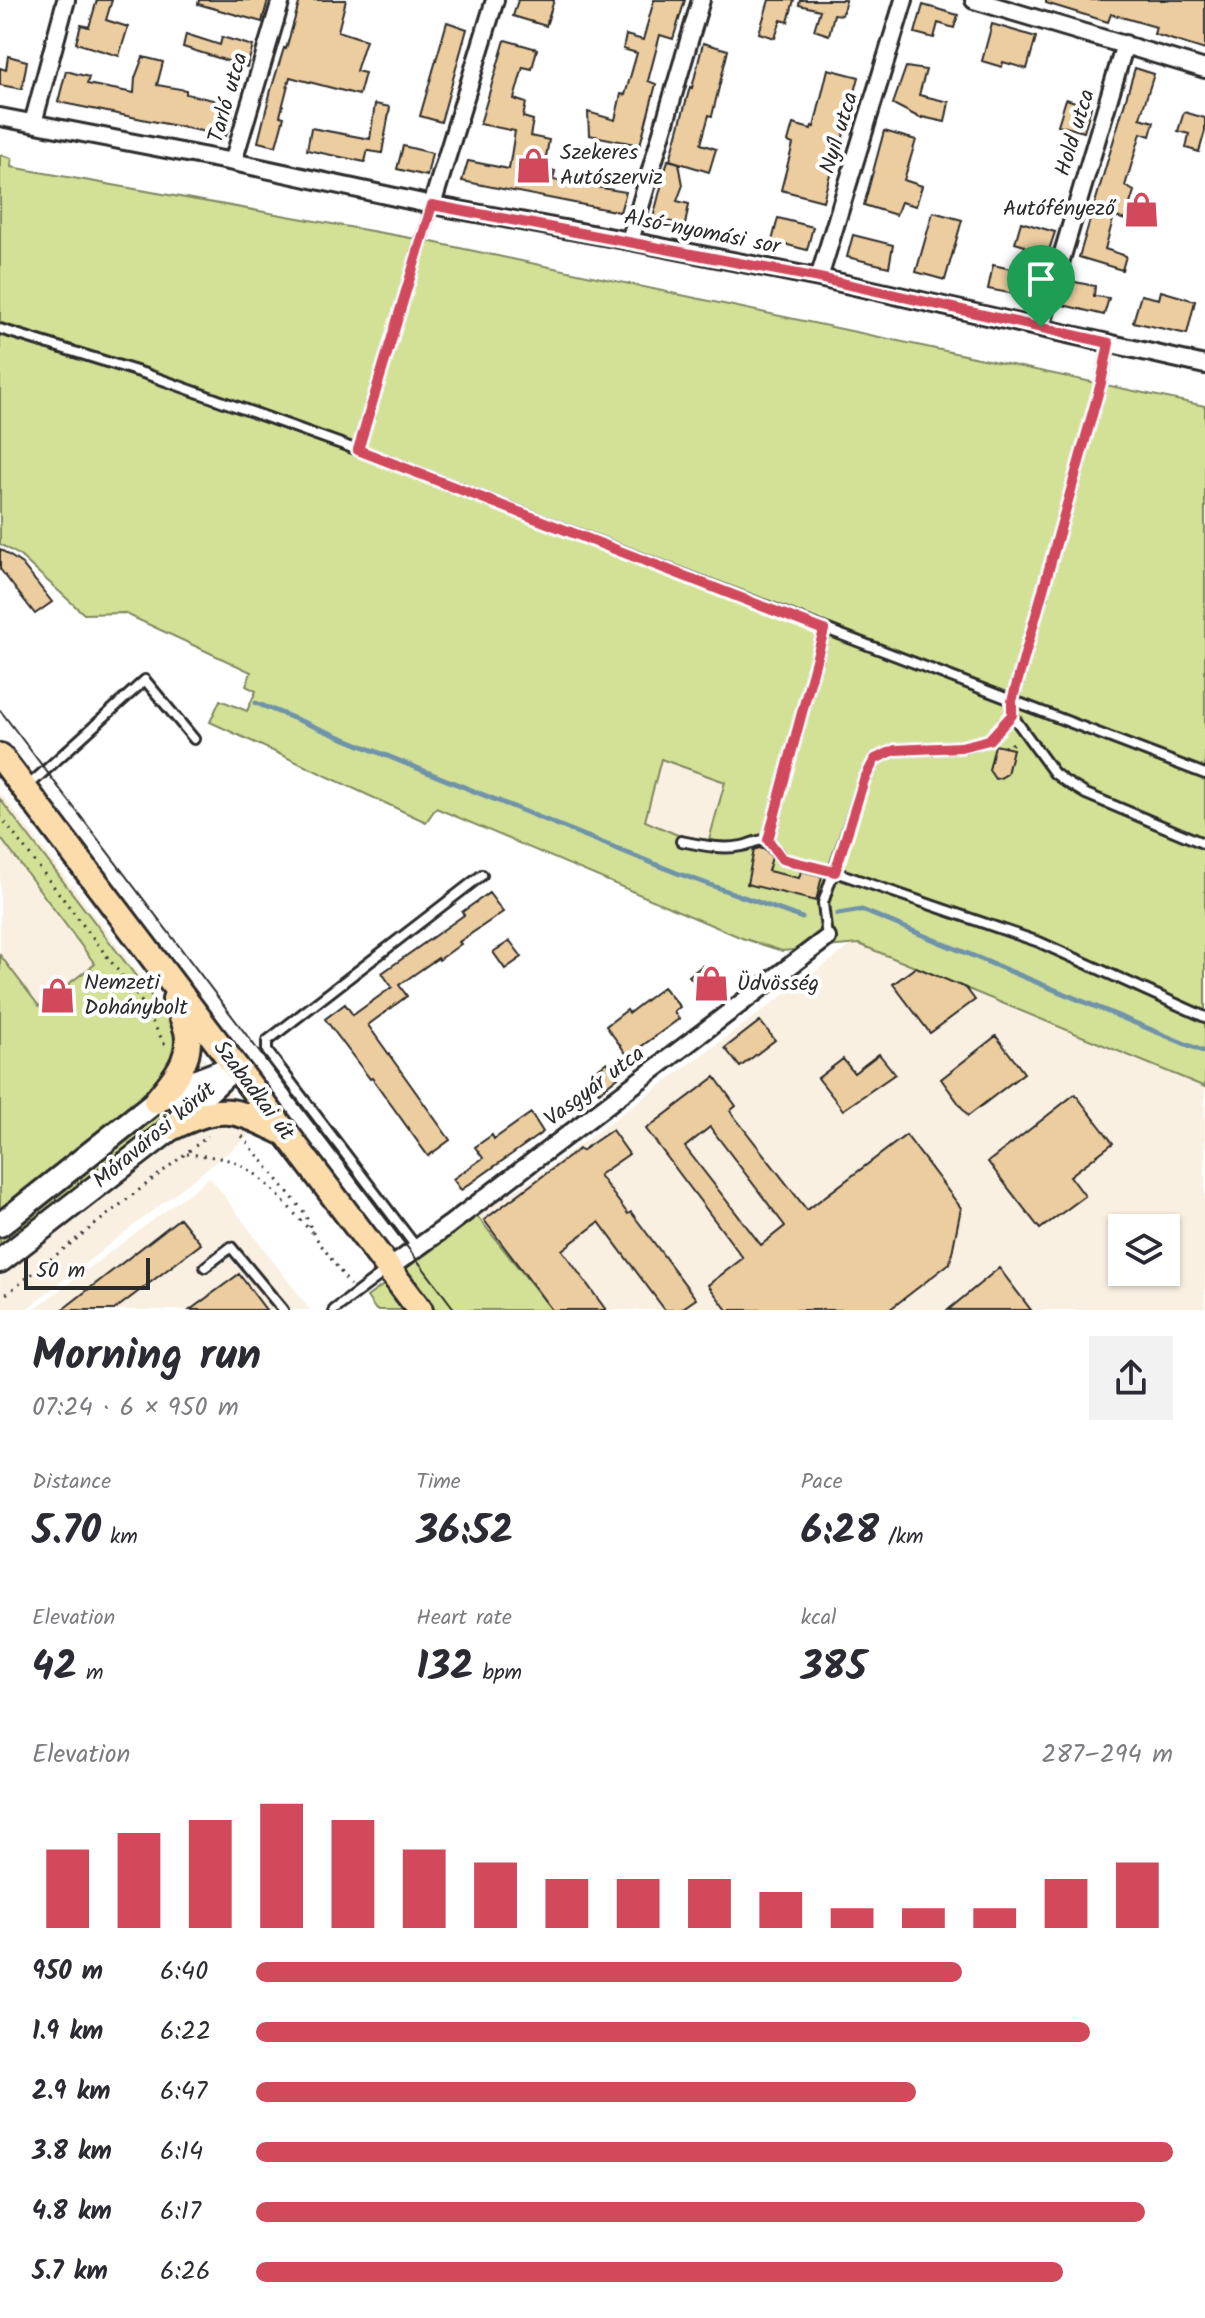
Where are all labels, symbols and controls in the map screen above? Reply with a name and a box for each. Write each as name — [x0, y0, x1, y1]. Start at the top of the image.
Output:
street label: Tarló utca — [199, 49, 259, 147]
street label: Hold utca — [1046, 85, 1106, 181]
street label: Nyíl utca — [811, 88, 869, 178]
place label: Szekeres Autószerviz — [560, 136, 663, 196]
shop icon: Szekeres Autószerviz — [515, 147, 553, 185]
shop icon: Autófényező — [1122, 190, 1160, 228]
place label: Autófényező — [1003, 192, 1117, 227]
street label: Alsó-nyomási sor — [621, 201, 785, 266]
pin — [1007, 245, 1075, 327]
icon: arrive — [1019, 257, 1063, 301]
shop icon: Üdvösség — [692, 965, 730, 1003]
place label: Nemzeti Dohánybolt — [84, 966, 188, 1026]
place label: Üdvösség — [737, 967, 819, 1002]
shop icon: Nemzeti Dohánybolt — [39, 977, 77, 1015]
street label: Szabadkai út — [203, 1033, 303, 1149]
street label: Vasgyár utca — [537, 1038, 653, 1136]
street label: Móravárosi körút — [86, 1073, 225, 1198]
map controls — [1108, 1214, 1180, 1286]
button: layers — [1108, 1214, 1180, 1286]
scale bar — [24, 1254, 150, 1290]
text: 50 m — [36, 1254, 85, 1289]
text: Morning run — [32, 1322, 261, 1392]
button: share — [1089, 1336, 1173, 1420]
text: 07:24 · 6 × 950 m — [32, 1387, 239, 1429]
text: Distance — [32, 1465, 111, 1500]
text: Time — [416, 1465, 461, 1500]
text: Pace — [801, 1465, 843, 1500]
text: 5.70 — [32, 1500, 101, 1564]
text: 36:52 — [416, 1500, 513, 1564]
text: 6:28 — [801, 1500, 879, 1564]
text: km — [101, 1520, 138, 1555]
text: /km — [879, 1520, 924, 1555]
text: Elevation — [32, 1601, 115, 1636]
text: Heart rate — [416, 1601, 512, 1636]
text: kcal — [801, 1601, 836, 1636]
text: 42 — [32, 1636, 77, 1700]
text: 132 — [416, 1636, 474, 1700]
text: 385 — [801, 1636, 866, 1700]
text: m — [77, 1656, 103, 1691]
text: bpm — [474, 1656, 522, 1691]
text: Elevation — [32, 1734, 130, 1776]
text: 287–294 m — [1041, 1734, 1173, 1776]
text: 950 m — [32, 1951, 103, 1993]
text: 6:40 — [160, 1951, 208, 1993]
text: 1.9 km — [32, 2011, 103, 2053]
text: 6:22 — [160, 2011, 211, 2053]
text: 2.9 km — [32, 2071, 111, 2113]
text: 6:47 — [160, 2071, 207, 2113]
text: 3.8 km — [32, 2131, 112, 2173]
text: 6:14 — [160, 2131, 203, 2173]
text: 4.8 km — [32, 2191, 112, 2233]
text: 6:17 — [160, 2191, 201, 2233]
text: 5.7 km — [32, 2251, 108, 2293]
text: 6:26 — [160, 2251, 210, 2293]

